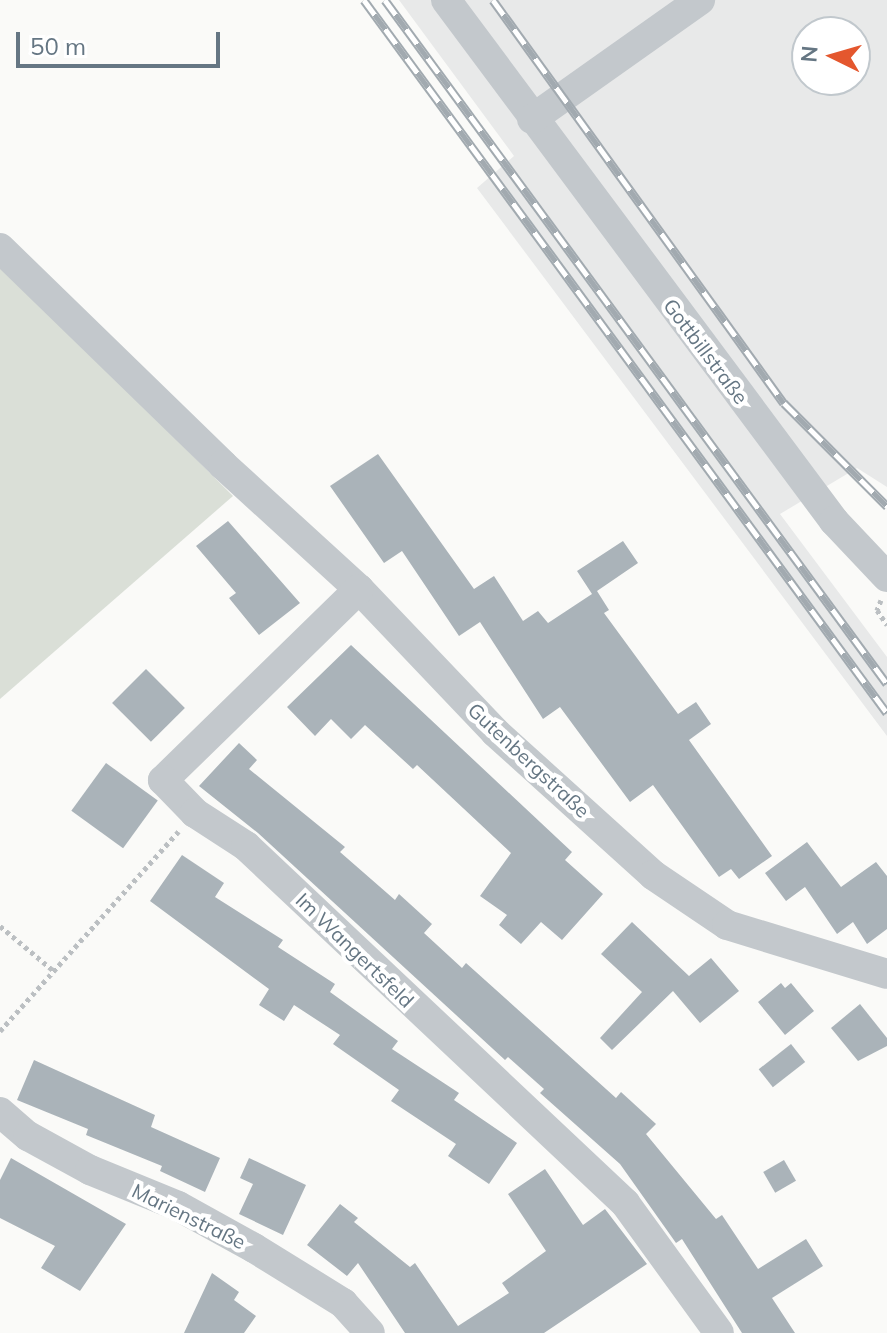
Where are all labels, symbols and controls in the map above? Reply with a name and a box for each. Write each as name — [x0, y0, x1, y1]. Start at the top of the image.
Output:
scale bar — [20, 16, 224, 66]
north arrow — [791, 16, 871, 96]
text: 50 m — [30, 31, 86, 61]
text: N — [794, 45, 824, 64]
street label: Gottbillstraße — [659, 294, 753, 408]
street label: Gutenbergstraße — [463, 698, 595, 822]
street label: Im Wangertsfeld — [291, 888, 419, 1012]
street label: Marienstraße — [128, 1178, 250, 1254]

